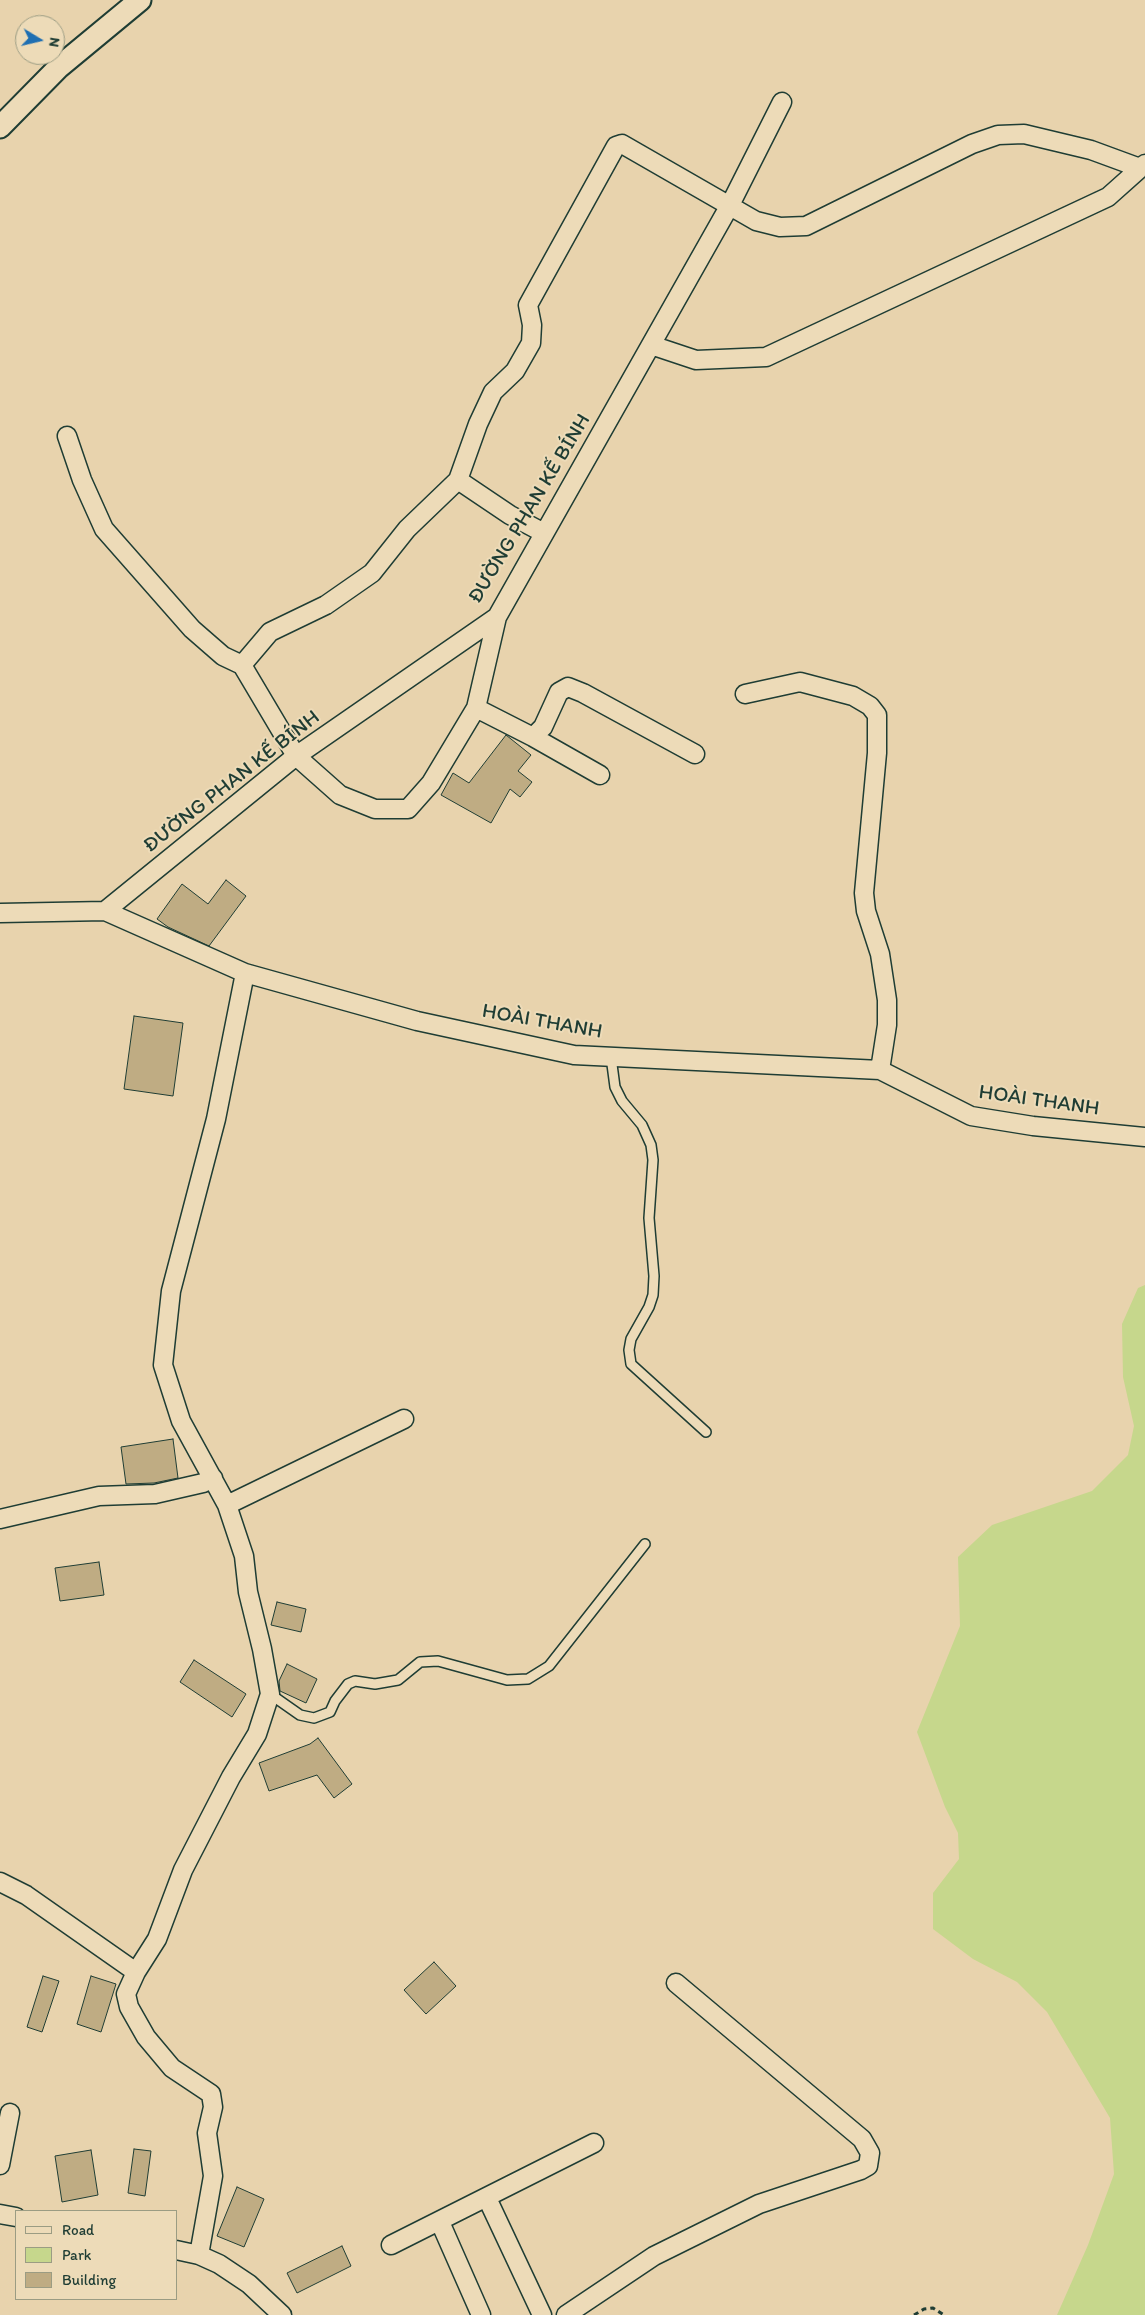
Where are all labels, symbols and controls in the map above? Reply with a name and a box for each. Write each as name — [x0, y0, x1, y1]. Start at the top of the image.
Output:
north arrow — [15, 15, 65, 65]
text: N — [45, 36, 63, 48]
street label: ĐƯỜNG PHAN KẾ BÍNH — [463, 410, 597, 608]
street label: ĐƯỜNG PHAN KẾ BÍNH — [139, 705, 325, 859]
street label: HOÀI THANH — [480, 999, 604, 1045]
street label: HOÀI THANH — [977, 1080, 1101, 1122]
legend — [15, 2210, 178, 2300]
text: Road — [62, 2221, 94, 2239]
text: Park — [62, 2246, 92, 2264]
text: Building — [62, 2271, 116, 2289]

